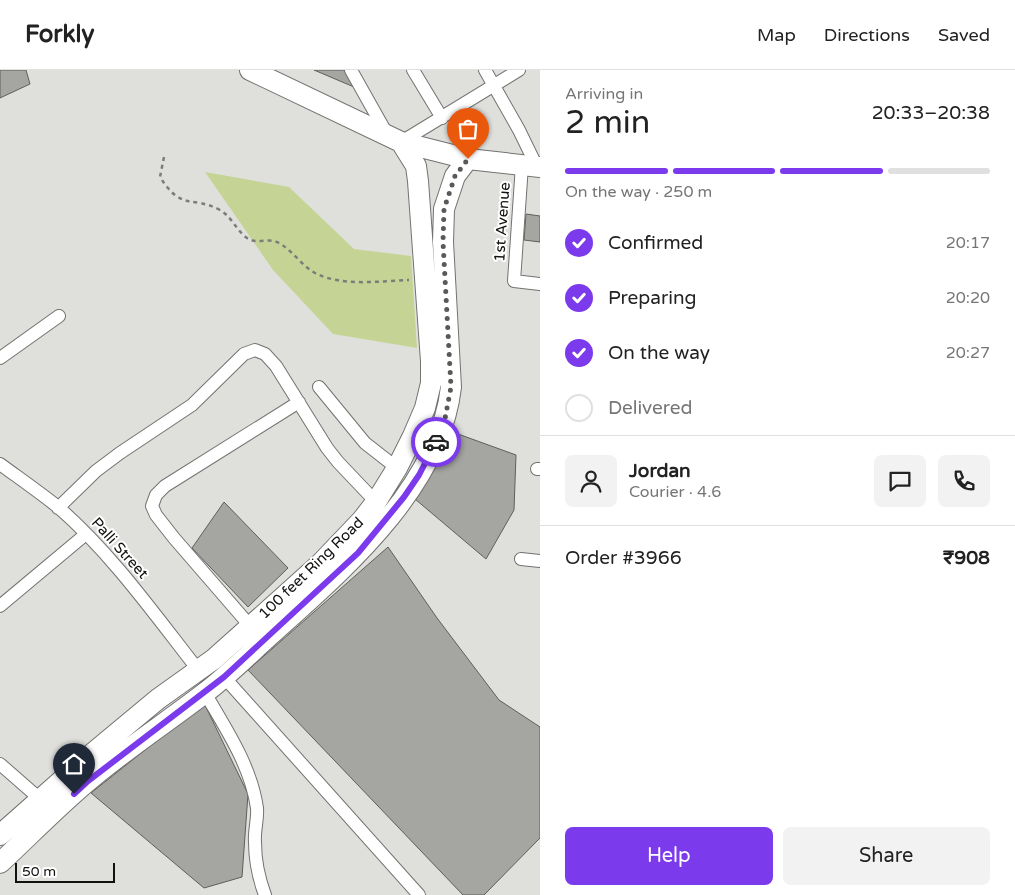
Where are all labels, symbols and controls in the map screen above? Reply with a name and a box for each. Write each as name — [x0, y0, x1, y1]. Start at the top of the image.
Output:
text: Forkly — [25, 20, 94, 49]
text: Map — [757, 24, 796, 46]
text: Directions — [824, 24, 910, 46]
text: Saved — [938, 24, 990, 46]
text: Arriving in — [565, 84, 643, 104]
text: 20:33–20:38 — [872, 102, 990, 124]
text: 2 min — [565, 104, 650, 142]
pin — [447, 108, 489, 159]
icon: bag — [454, 115, 482, 143]
street label: 1st Avenue — [490, 182, 514, 262]
text: On the way · 250 m — [565, 182, 712, 202]
icon: check — [565, 229, 593, 257]
text: Confirmed — [608, 232, 703, 254]
text: 20:17 — [946, 233, 990, 253]
icon: check — [565, 284, 593, 312]
text: Preparing — [608, 287, 697, 309]
text: 20:20 — [946, 288, 990, 308]
icon: check — [565, 339, 593, 367]
text: On the way — [608, 342, 710, 364]
text: 20:27 — [946, 343, 990, 363]
text: Delivered — [608, 397, 693, 419]
courier — [411, 417, 461, 467]
icon: car — [422, 428, 450, 456]
button: person — [565, 455, 617, 507]
button: chat — [874, 455, 926, 507]
button: phone — [938, 455, 990, 507]
text: Jordan — [629, 460, 691, 482]
text: Courier · 4.6 — [629, 482, 721, 502]
street label: 100 feet Ring Road — [255, 513, 367, 623]
street label: Palli Street — [88, 514, 152, 582]
text: Order #3966 — [565, 547, 682, 569]
text: ₹908 — [943, 547, 990, 569]
pin — [53, 743, 95, 794]
icon: home — [60, 750, 88, 778]
button: Help — [565, 827, 773, 885]
button: Share — [783, 827, 990, 885]
scale bar — [15, 860, 115, 883]
text: 50 m — [22, 863, 56, 880]

